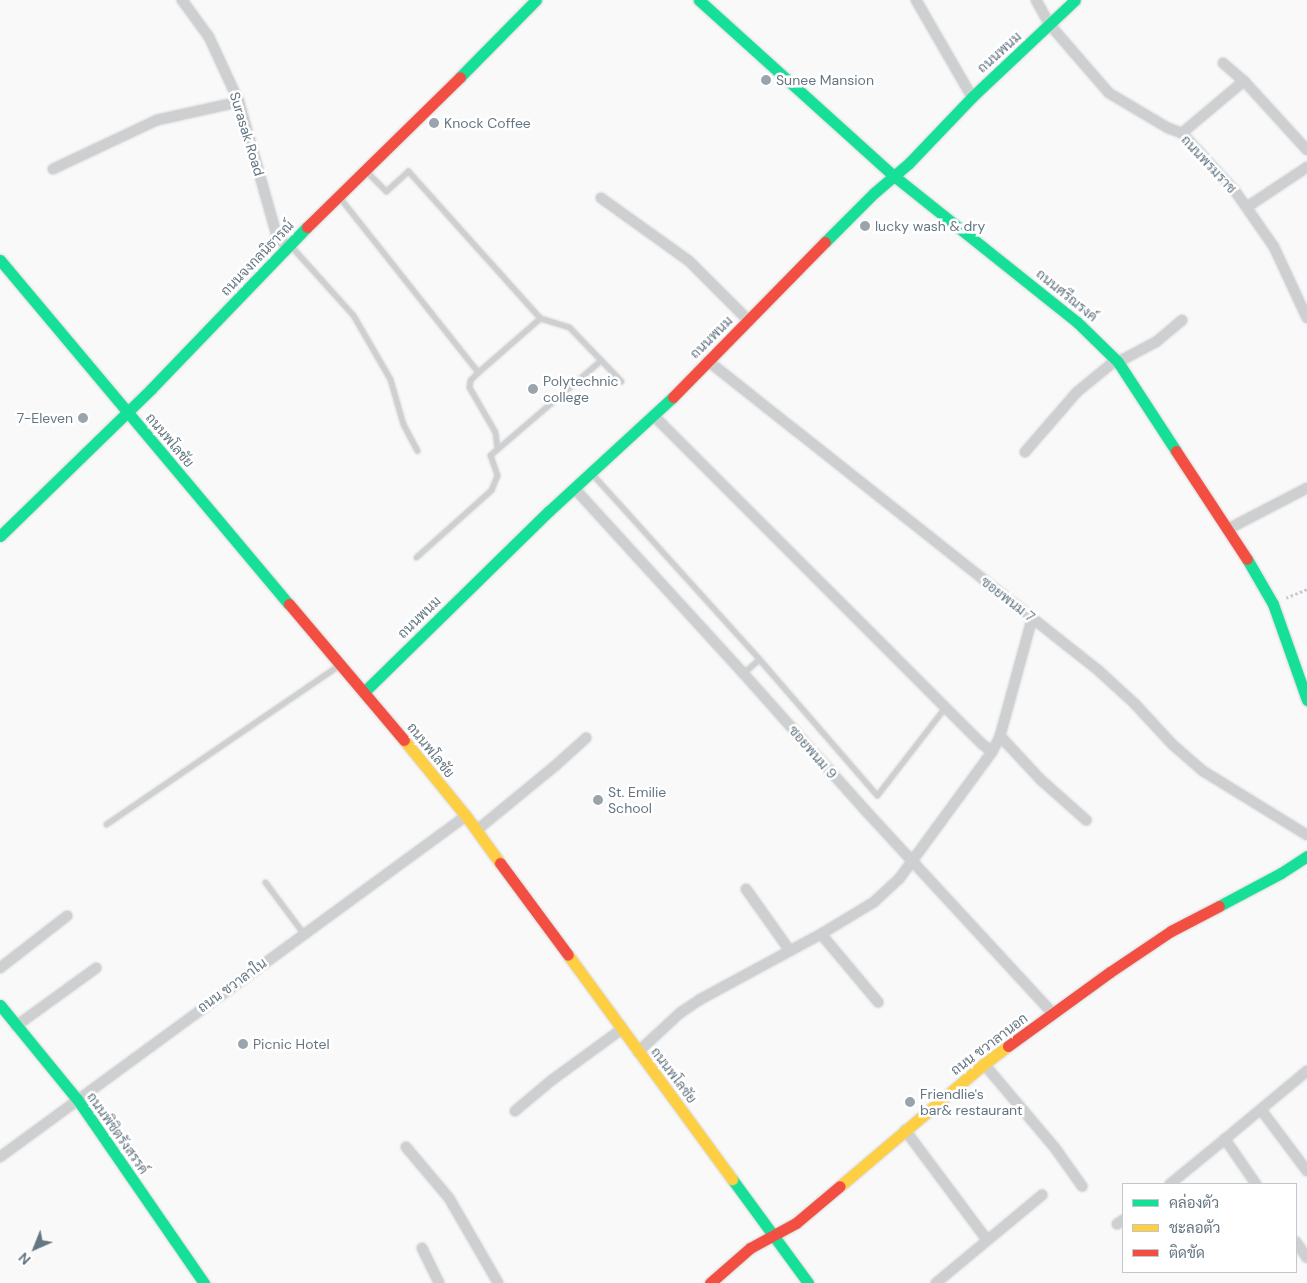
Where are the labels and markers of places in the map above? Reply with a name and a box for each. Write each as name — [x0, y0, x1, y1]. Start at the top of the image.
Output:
place label: Sunee Mansion — [776, 72, 874, 88]
marker: Sunee Mansion — [760, 74, 772, 86]
place label: Knock Coffee — [444, 115, 531, 131]
marker: Knock Coffee — [428, 117, 440, 129]
place label: lucky wash & dry — [875, 218, 985, 234]
marker: lucky wash & dry — [859, 220, 871, 232]
place label: Polytechnic college — [543, 373, 619, 406]
marker: Polytechnic college — [527, 383, 539, 395]
place label: 7-Eleven — [17, 410, 73, 426]
marker: 7-Eleven — [77, 412, 89, 424]
place label: St. Emilie School — [608, 784, 666, 816]
marker: St. Emilie School — [592, 794, 604, 806]
place label: Picnic Hotel — [253, 1036, 330, 1052]
marker: Picnic Hotel — [237, 1038, 249, 1050]
place label: Friendlie's bar& restaurant — [920, 1086, 1023, 1118]
marker: Friendlie's bar& restaurant — [904, 1096, 916, 1108]

